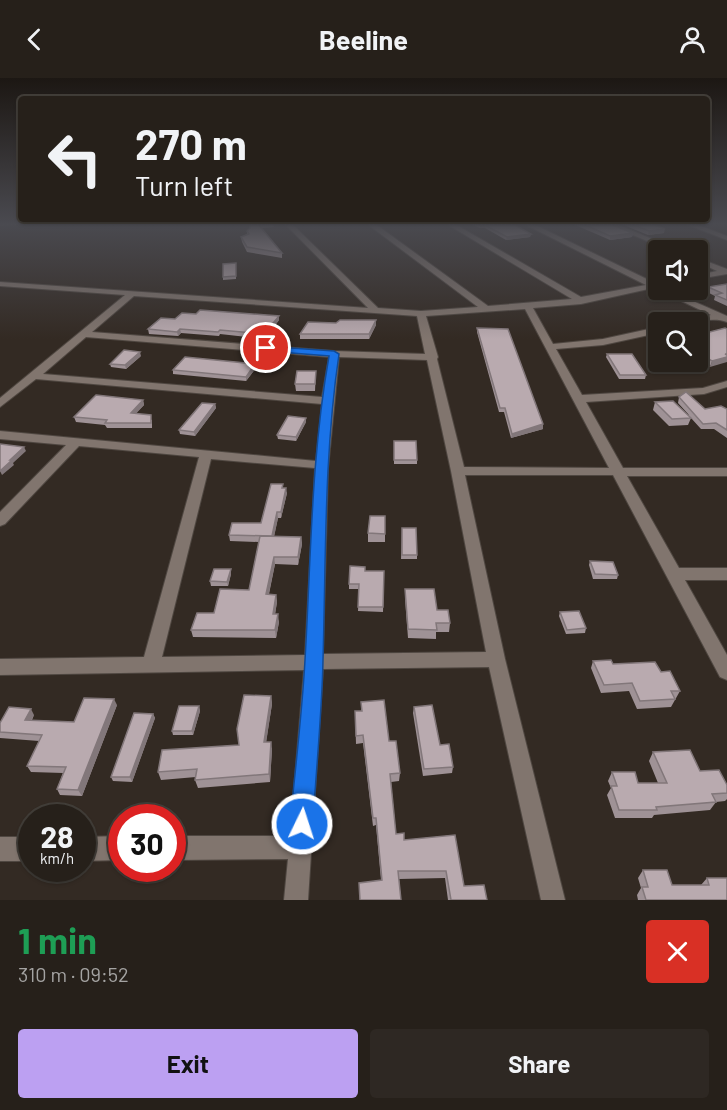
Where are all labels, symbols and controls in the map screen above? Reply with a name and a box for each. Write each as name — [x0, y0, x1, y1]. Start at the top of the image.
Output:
icon: back — [18, 23, 51, 56]
text: Beeline — [319, 23, 408, 55]
icon: person — [676, 23, 709, 56]
text: 270 m — [135, 118, 247, 168]
icon: left — [36, 120, 114, 198]
text: Turn left — [135, 169, 233, 201]
map controls — [648, 240, 708, 372]
button: sound — [648, 240, 708, 300]
button: search — [648, 312, 708, 372]
pin — [240, 322, 291, 373]
icon: arrive — [249, 331, 282, 364]
position arrow — [270, 792, 334, 856]
speed limit sign: 30 — [108, 804, 186, 882]
text: 28 — [40, 818, 74, 854]
text: km/h — [40, 849, 74, 867]
text: 1 min — [18, 918, 97, 961]
button: close — [646, 920, 709, 983]
text: 310 m · 09:52 — [18, 962, 129, 986]
button: Exit — [18, 1029, 358, 1098]
button: Share — [370, 1029, 709, 1098]

